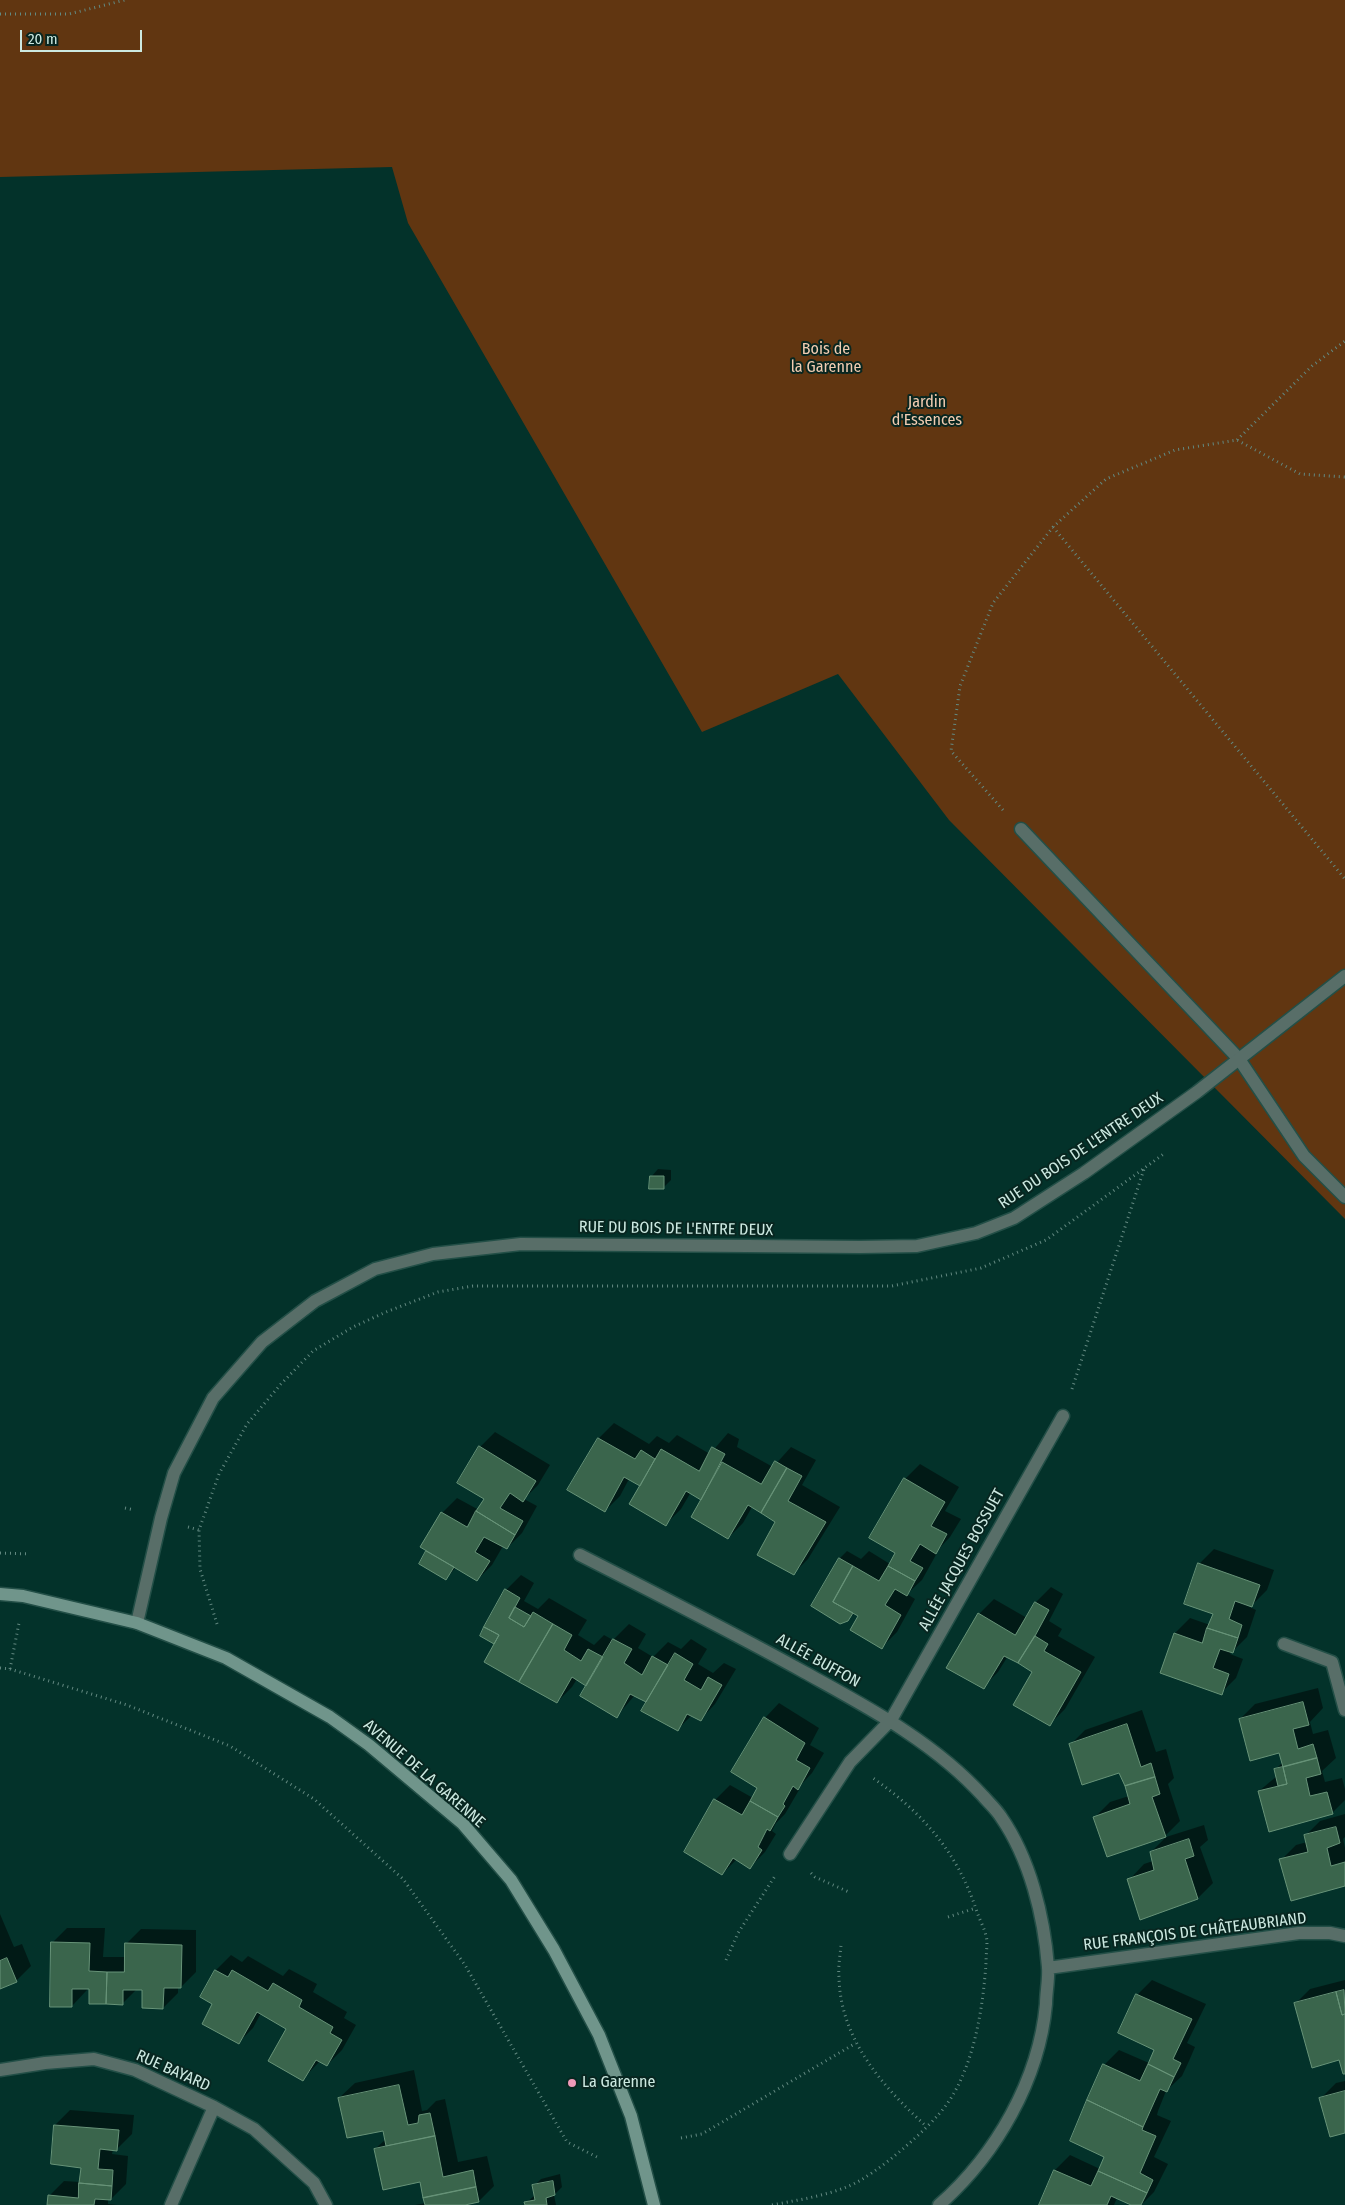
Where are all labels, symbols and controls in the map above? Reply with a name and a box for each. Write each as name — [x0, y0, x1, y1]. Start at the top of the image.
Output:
scale bar — [22, 20, 145, 52]
text: 20 m — [28, 30, 58, 48]
park label: Bois de la Garenne — [791, 340, 861, 378]
park label: Jardin d'Essences — [892, 393, 962, 431]
street label: RUE DU BOIS DE L'ENTRE DEUX — [995, 1089, 1167, 1213]
street label: RUE DU BOIS DE L'ENTRE DEUX — [579, 1218, 773, 1240]
street label: ALLÉE JACQUES BOSSUET — [915, 1486, 1009, 1634]
street label: ALLÉE BUFFON — [773, 1630, 863, 1692]
street label: AVENUE DE LA GARENNE — [359, 1716, 489, 1832]
street label: RUE FRANÇOIS DE CHÂTEAUBRIAND — [1082, 1909, 1308, 1955]
street label: RUE BAYARD — [133, 2046, 213, 2096]
place label: La Garenne — [582, 2073, 655, 2093]
marker: La Garenne — [566, 2077, 578, 2089]

